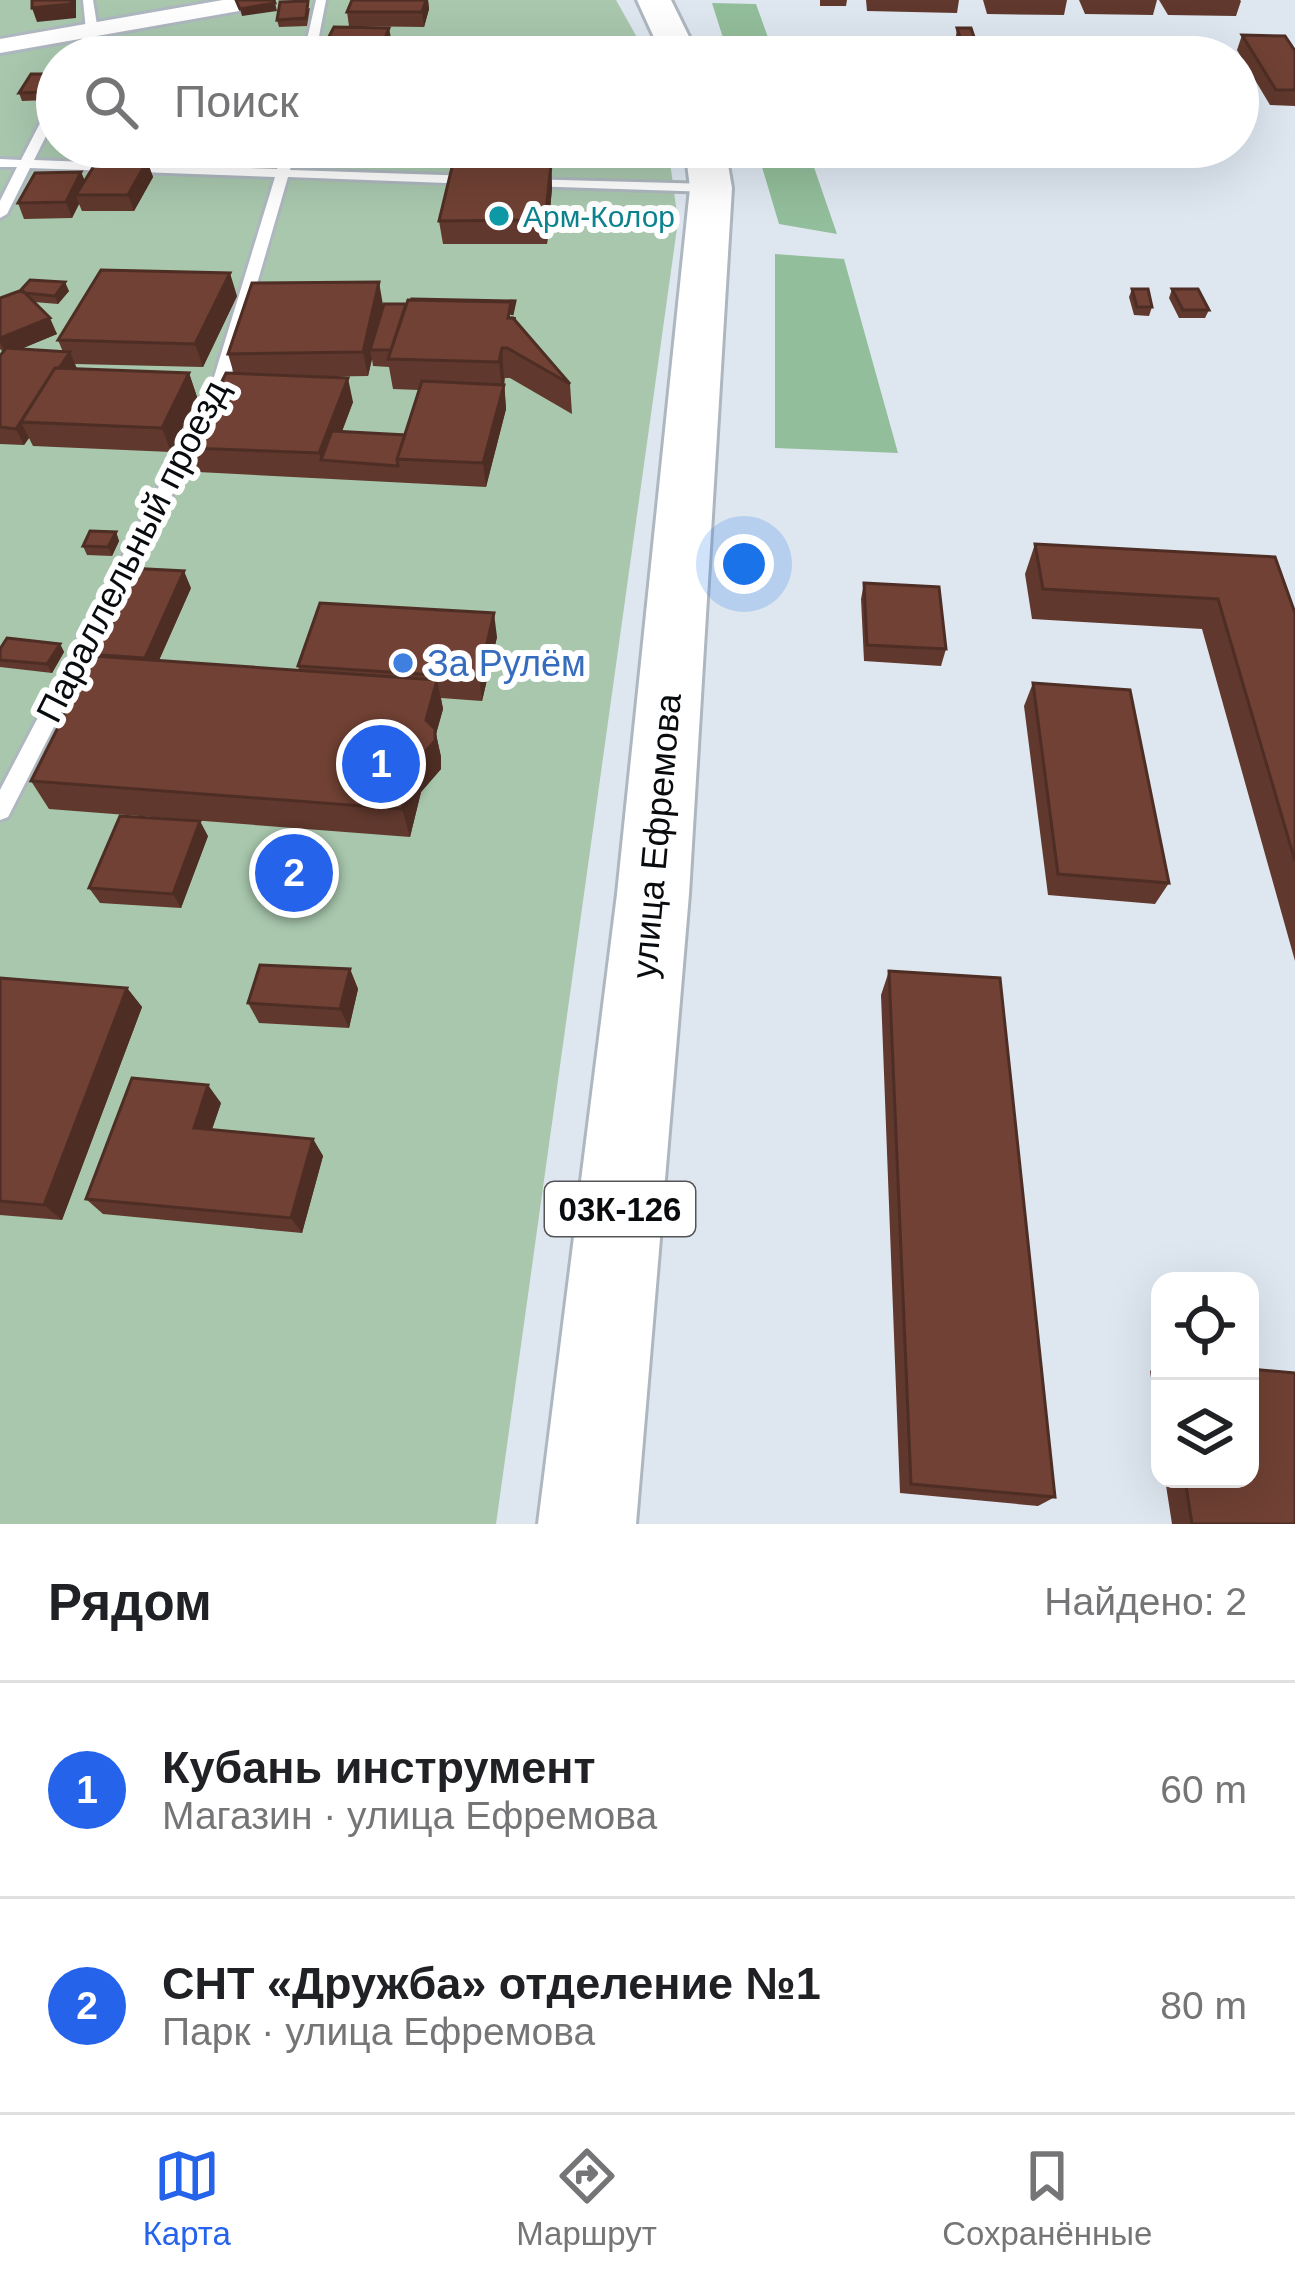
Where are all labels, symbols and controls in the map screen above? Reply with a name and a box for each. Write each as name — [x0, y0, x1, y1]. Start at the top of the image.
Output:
search box — [36, 36, 1259, 168]
icon: search — [78, 69, 144, 135]
text: Поиск — [174, 76, 299, 127]
place label: Арм-Колор — [523, 200, 675, 233]
marker: Арм-Колор — [486, 203, 512, 229]
street label: Параллельный проезд — [28, 373, 236, 729]
your location — [714, 534, 774, 594]
place label: За Рулём — [427, 643, 586, 684]
marker: За Рулём — [390, 650, 416, 676]
street label: улица Ефремова — [623, 691, 689, 980]
pin: 1 — [342, 719, 420, 809]
pin: 2 — [255, 828, 333, 918]
road number: 03К-126 — [545, 1182, 695, 1236]
map controls — [1151, 1272, 1259, 1488]
button: locate — [1151, 1272, 1259, 1380]
button: layers — [1151, 1380, 1259, 1488]
text: Рядом — [48, 1574, 212, 1631]
text: Найдено: 2 — [1044, 1580, 1247, 1623]
text: Кубань инструмент — [162, 1742, 595, 1793]
text: 1 — [76, 1768, 98, 1811]
text: 60 m — [1160, 1768, 1247, 1811]
text: Магазин · улица Ефремова — [162, 1794, 657, 1837]
text: СНТ «Дружба» отделение №1 — [162, 1958, 821, 2009]
text: 2 — [76, 1984, 98, 2027]
text: 80 m — [1160, 1984, 1247, 2027]
text: Парк · улица Ефремова — [162, 2010, 595, 2053]
tab: Карта — [143, 2143, 231, 2253]
tab: Маршрут — [516, 2143, 657, 2253]
tab: Сохранённые — [942, 2143, 1152, 2253]

